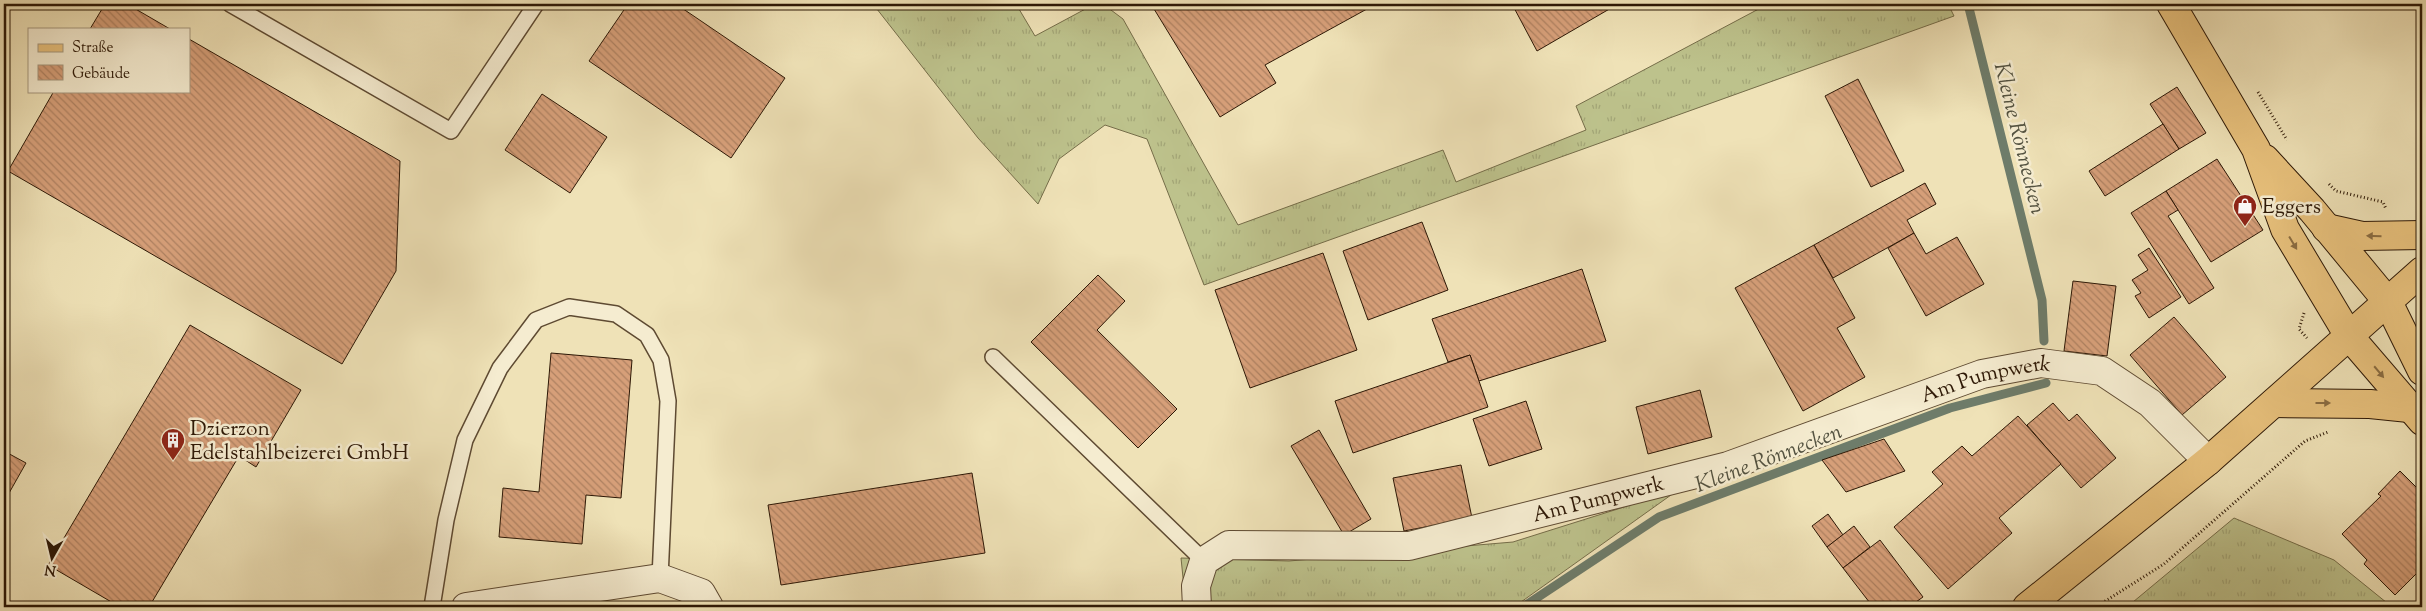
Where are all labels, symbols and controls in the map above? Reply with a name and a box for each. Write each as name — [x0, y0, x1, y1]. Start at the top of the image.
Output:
legend — [28, 28, 190, 92]
text: Straße — [72, 38, 114, 59]
water label: Kleine Rönnecken — [1984, 59, 2053, 218]
text: Gebäude — [72, 64, 130, 85]
shop icon: Eggers — [2232, 193, 2258, 227]
place label: Eggers — [2262, 193, 2321, 223]
one-way arrow — [2366, 232, 2382, 240]
one-way arrow — [2289, 236, 2298, 249]
street label: Am Pumpwerk — [1917, 350, 2054, 412]
one-way arrow — [2374, 365, 2385, 378]
one-way arrow — [2315, 399, 2331, 407]
place label: Dzierzon Edelstahlbeizerei GmbH — [190, 415, 409, 469]
water label: Kleine Rönnecken — [1691, 417, 1848, 503]
building icon: Dzierzon Edelstahlbeizerei GmbH — [160, 427, 186, 461]
street label: Am Pumpwerk — [1530, 469, 1668, 531]
north arrow — [28, 534, 78, 584]
text: N — [44, 558, 57, 580]

